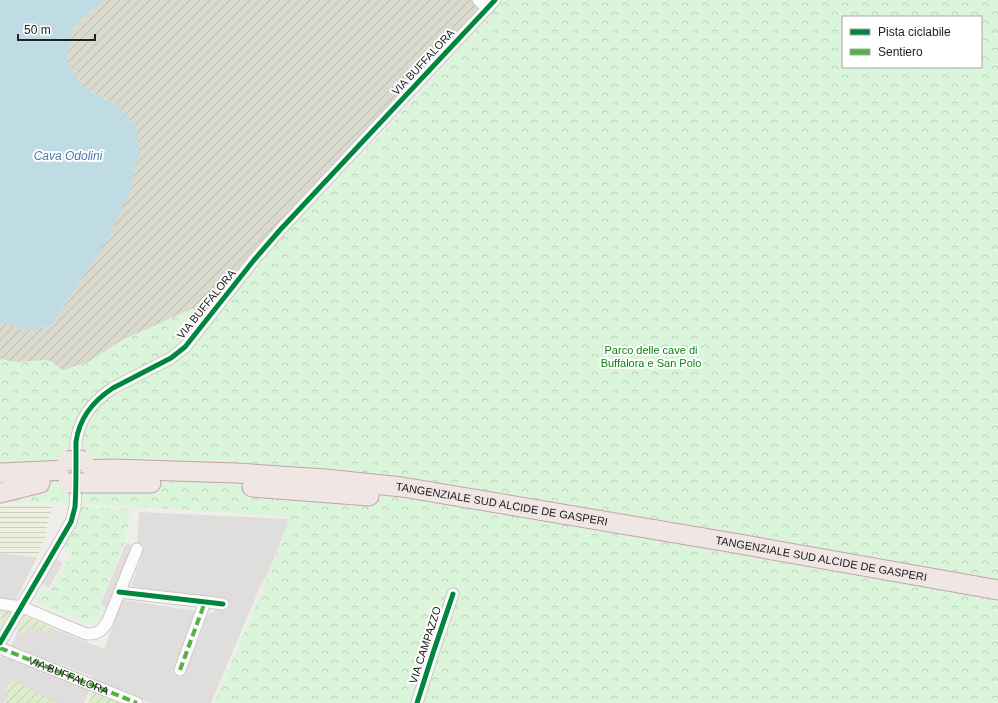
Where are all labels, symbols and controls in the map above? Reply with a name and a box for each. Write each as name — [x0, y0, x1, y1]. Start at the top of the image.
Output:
scale bar — [18, 16, 95, 42]
legend — [842, 16, 982, 68]
text: 50 m — [24, 23, 51, 37]
text: Pista ciclabile — [878, 25, 951, 39]
street label: VIA BUFFALORA — [389, 26, 457, 97]
text: Sentiero — [878, 45, 923, 59]
water label: Cava Odolini — [34, 149, 103, 163]
street label: VIA BUFFALORA — [174, 266, 238, 341]
park label: Parco delle cave di Buffalora e San Polo — [601, 344, 701, 369]
street label: TANGENZIALE SUD ALCIDE DE GASPERI — [395, 480, 609, 528]
street label: TANGENZIALE SUD ALCIDE DE GASPERI — [715, 534, 928, 583]
street label: VIA CAMPAZZO — [407, 604, 443, 685]
street label: VIA BUFFALORA — [27, 654, 111, 697]

